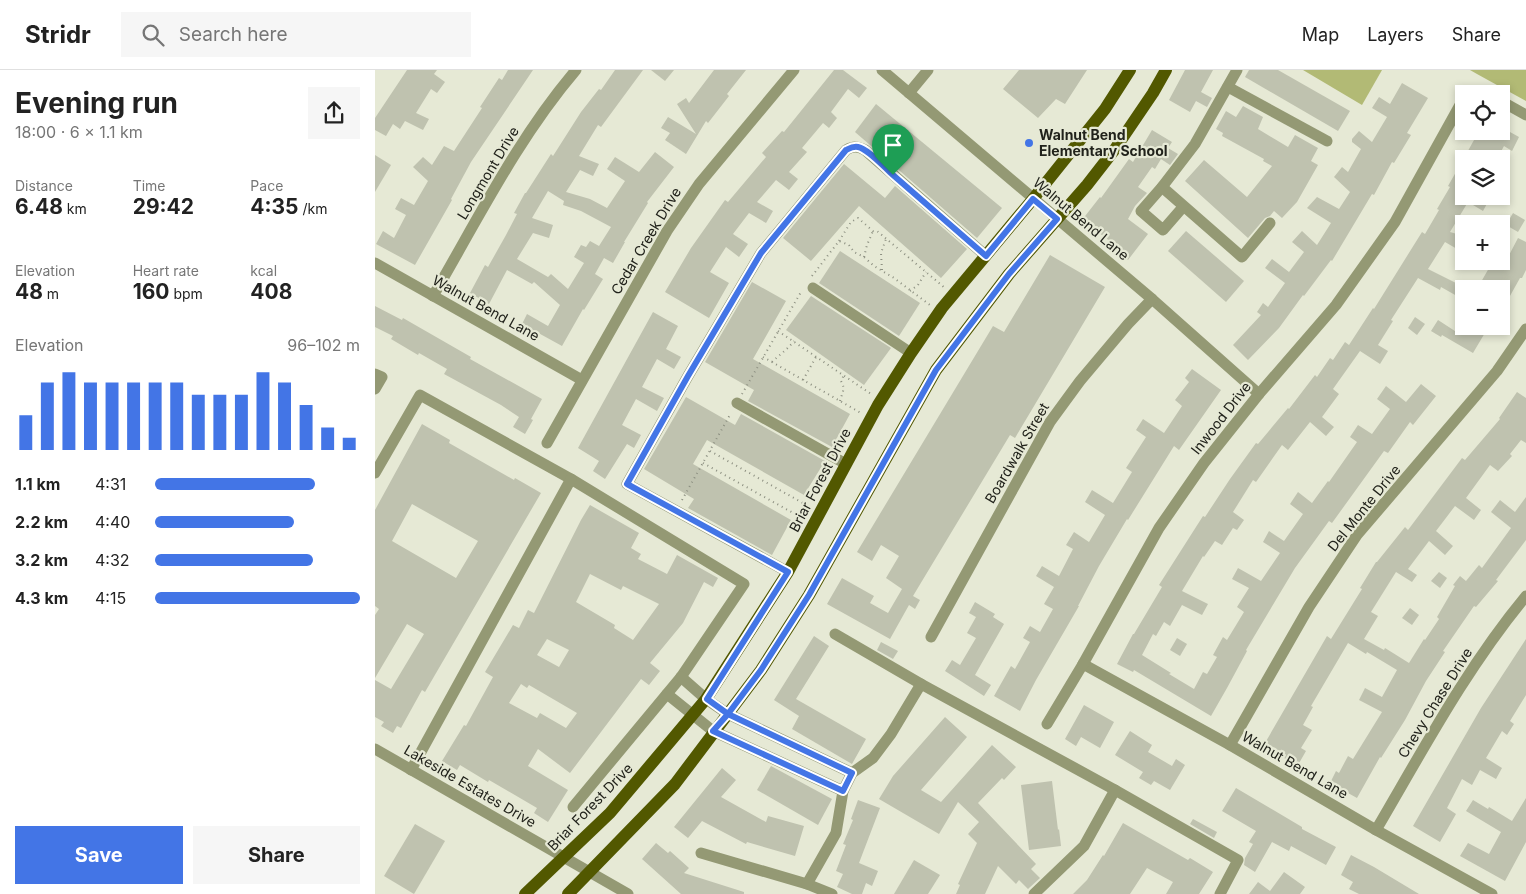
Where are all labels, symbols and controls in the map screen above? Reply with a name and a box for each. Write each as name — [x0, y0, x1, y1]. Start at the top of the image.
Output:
search box — [121, 12, 471, 57]
text: Stridr — [25, 20, 91, 49]
icon: search — [139, 21, 167, 49]
text: Search here — [179, 23, 287, 46]
text: Map — [1302, 24, 1339, 45]
text: Layers — [1367, 24, 1424, 45]
text: Share — [1452, 24, 1501, 45]
map controls — [1455, 85, 1510, 335]
button: locate — [1455, 85, 1510, 140]
text: Evening run — [15, 86, 178, 120]
button: share — [308, 87, 360, 139]
text: 18:00 · 6 × 1.1 km — [15, 122, 143, 142]
street label: Longmont Drive — [453, 123, 522, 222]
pin — [872, 124, 914, 175]
place label: Walnut Bend Elementary School — [1039, 126, 1168, 159]
icon: arrive — [879, 131, 907, 159]
marker: Walnut Bend Elementary School — [1023, 137, 1035, 149]
button: layers — [1455, 150, 1510, 205]
street label: Walnut Bend Lane — [1030, 174, 1133, 264]
text: Distance — [15, 177, 73, 194]
text: Time — [133, 177, 166, 194]
text: Pace — [250, 177, 283, 194]
street label: Cedar Creek Drive — [607, 184, 684, 297]
text: 6.48 — [15, 194, 63, 219]
text: 29:42 — [133, 194, 194, 219]
text: 4:35 — [250, 194, 299, 219]
text: km — [63, 200, 87, 217]
text: /km — [299, 200, 327, 217]
button: + — [1455, 215, 1510, 270]
text: Elevation — [15, 262, 75, 279]
text: Heart rate — [133, 262, 199, 279]
text: kcal — [250, 262, 277, 279]
street label: Walnut Bend Lane — [430, 271, 543, 344]
text: 48 — [15, 279, 43, 304]
text: 160 — [133, 279, 170, 304]
text: 408 — [250, 279, 292, 304]
button: − — [1455, 280, 1510, 335]
text: m — [43, 285, 59, 302]
text: bpm — [170, 285, 203, 302]
text: Elevation — [15, 335, 84, 355]
text: 96–102 m — [287, 335, 360, 355]
street label: Inwood Drive — [1187, 378, 1254, 457]
street label: Boardwalk Street — [981, 399, 1052, 506]
street label: Briar Forest Drive — [785, 425, 854, 535]
street label: Del Monte Drive — [1324, 461, 1404, 554]
text: 1.1 km — [15, 474, 60, 494]
text: 4:31 — [95, 474, 126, 494]
text: 2.2 km — [15, 512, 68, 532]
text: 4:40 — [95, 512, 130, 532]
text: 3.2 km — [15, 550, 68, 570]
text: 4:32 — [95, 550, 130, 570]
text: 4.3 km — [15, 588, 68, 608]
text: 4:15 — [95, 588, 126, 608]
street label: Chevy Chase Drive — [1394, 645, 1475, 761]
street label: Walnut Bend Lane — [1239, 727, 1351, 802]
street label: Lakeside Estates Drive — [401, 741, 539, 830]
street label: Briar Forest Drive — [544, 759, 636, 854]
button: Save — [15, 826, 183, 884]
button: Share — [193, 826, 360, 884]

